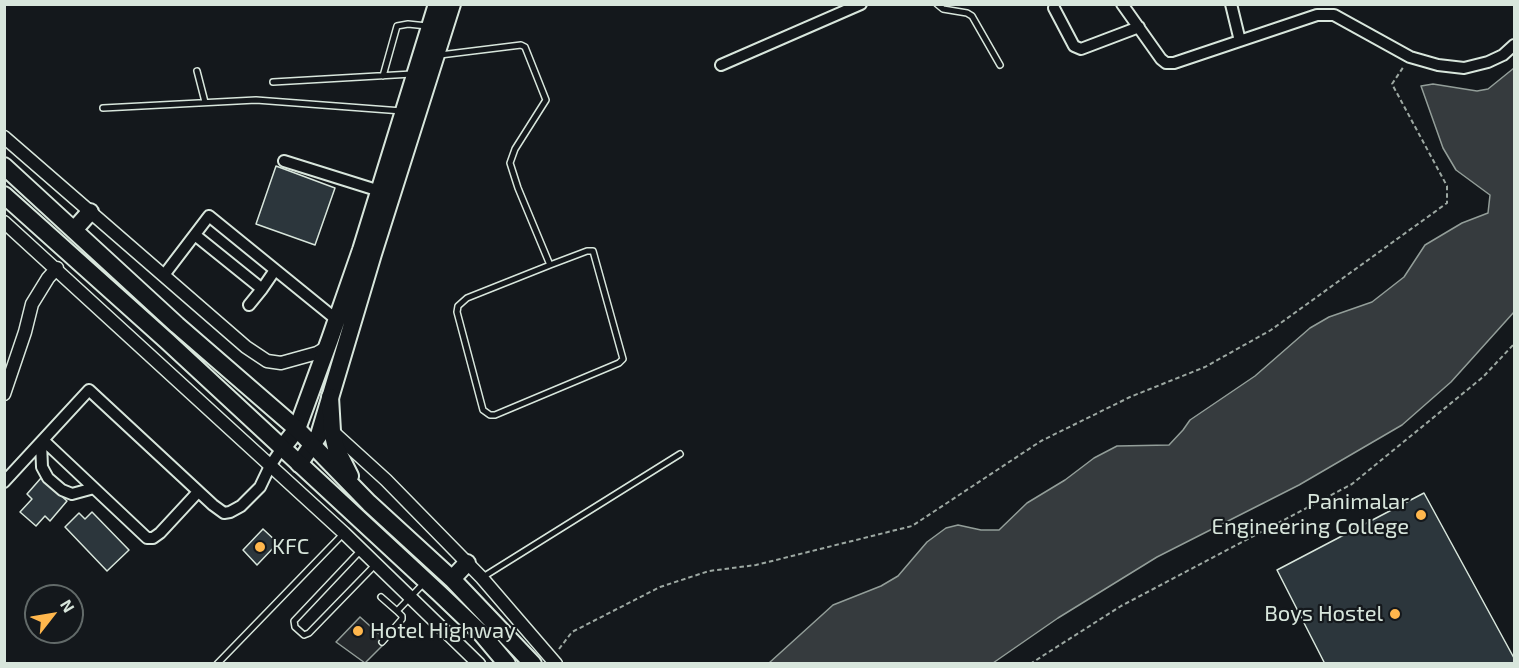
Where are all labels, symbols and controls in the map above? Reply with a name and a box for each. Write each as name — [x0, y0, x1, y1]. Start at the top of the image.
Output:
place label: Panimalar Engineering College — [1212, 489, 1409, 540]
marker: Panimalar Engineering College — [1414, 508, 1428, 522]
place label: KFC — [272, 534, 309, 560]
marker: KFC — [253, 540, 267, 554]
north arrow — [24, 584, 84, 644]
text: N — [57, 596, 79, 615]
place label: Boys Hostel — [1264, 601, 1383, 627]
marker: Boys Hostel — [1388, 607, 1402, 621]
place label: Hotel Highway — [370, 618, 516, 644]
marker: Hotel Highway — [351, 624, 365, 638]

